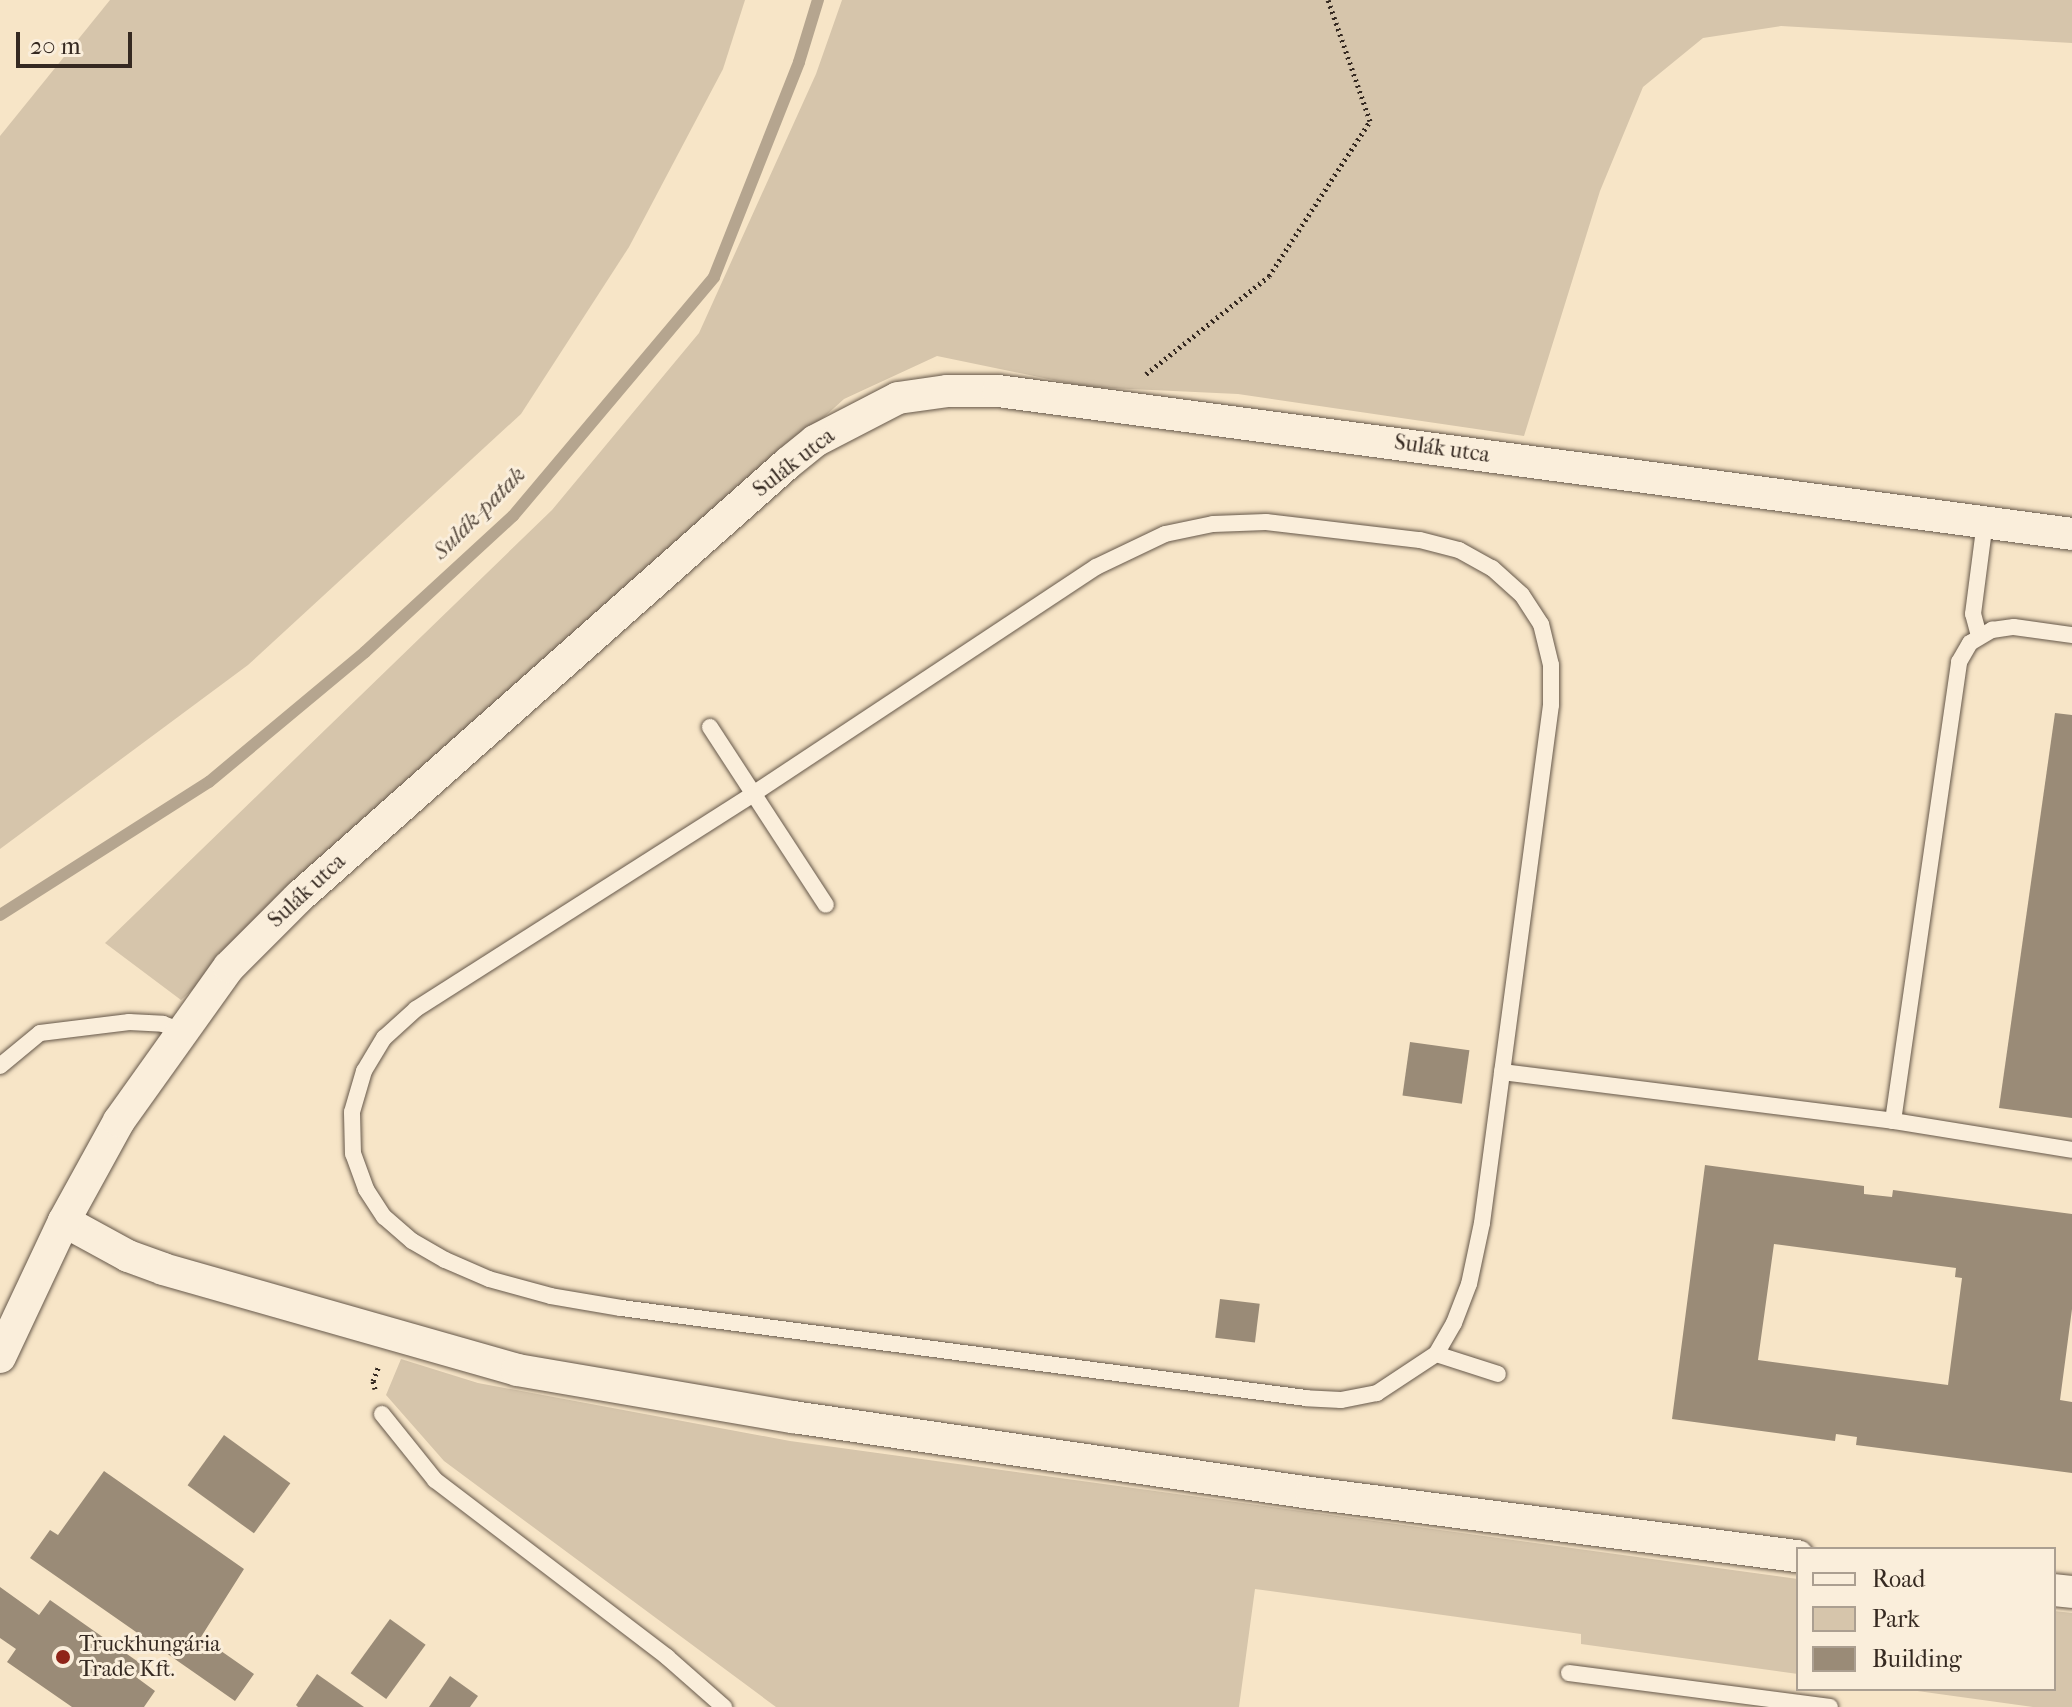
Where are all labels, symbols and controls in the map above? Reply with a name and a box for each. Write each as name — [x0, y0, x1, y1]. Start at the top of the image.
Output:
scale bar — [20, 16, 136, 66]
text: 20 m — [30, 32, 81, 60]
street label: Sulák utca — [748, 423, 840, 503]
street label: Sulák utca — [1393, 429, 1491, 469]
water label: Sulák-patak — [426, 460, 532, 566]
street label: Sulák utca — [263, 849, 351, 933]
legend — [1796, 1547, 2056, 1691]
text: Road — [1872, 1565, 1925, 1593]
text: Park — [1872, 1605, 1920, 1633]
place label: Truckhungária Trade Kft. — [79, 1631, 220, 1682]
text: Building — [1872, 1645, 1962, 1673]
marker: Truckhungária Trade Kft. — [54, 1648, 72, 1666]

